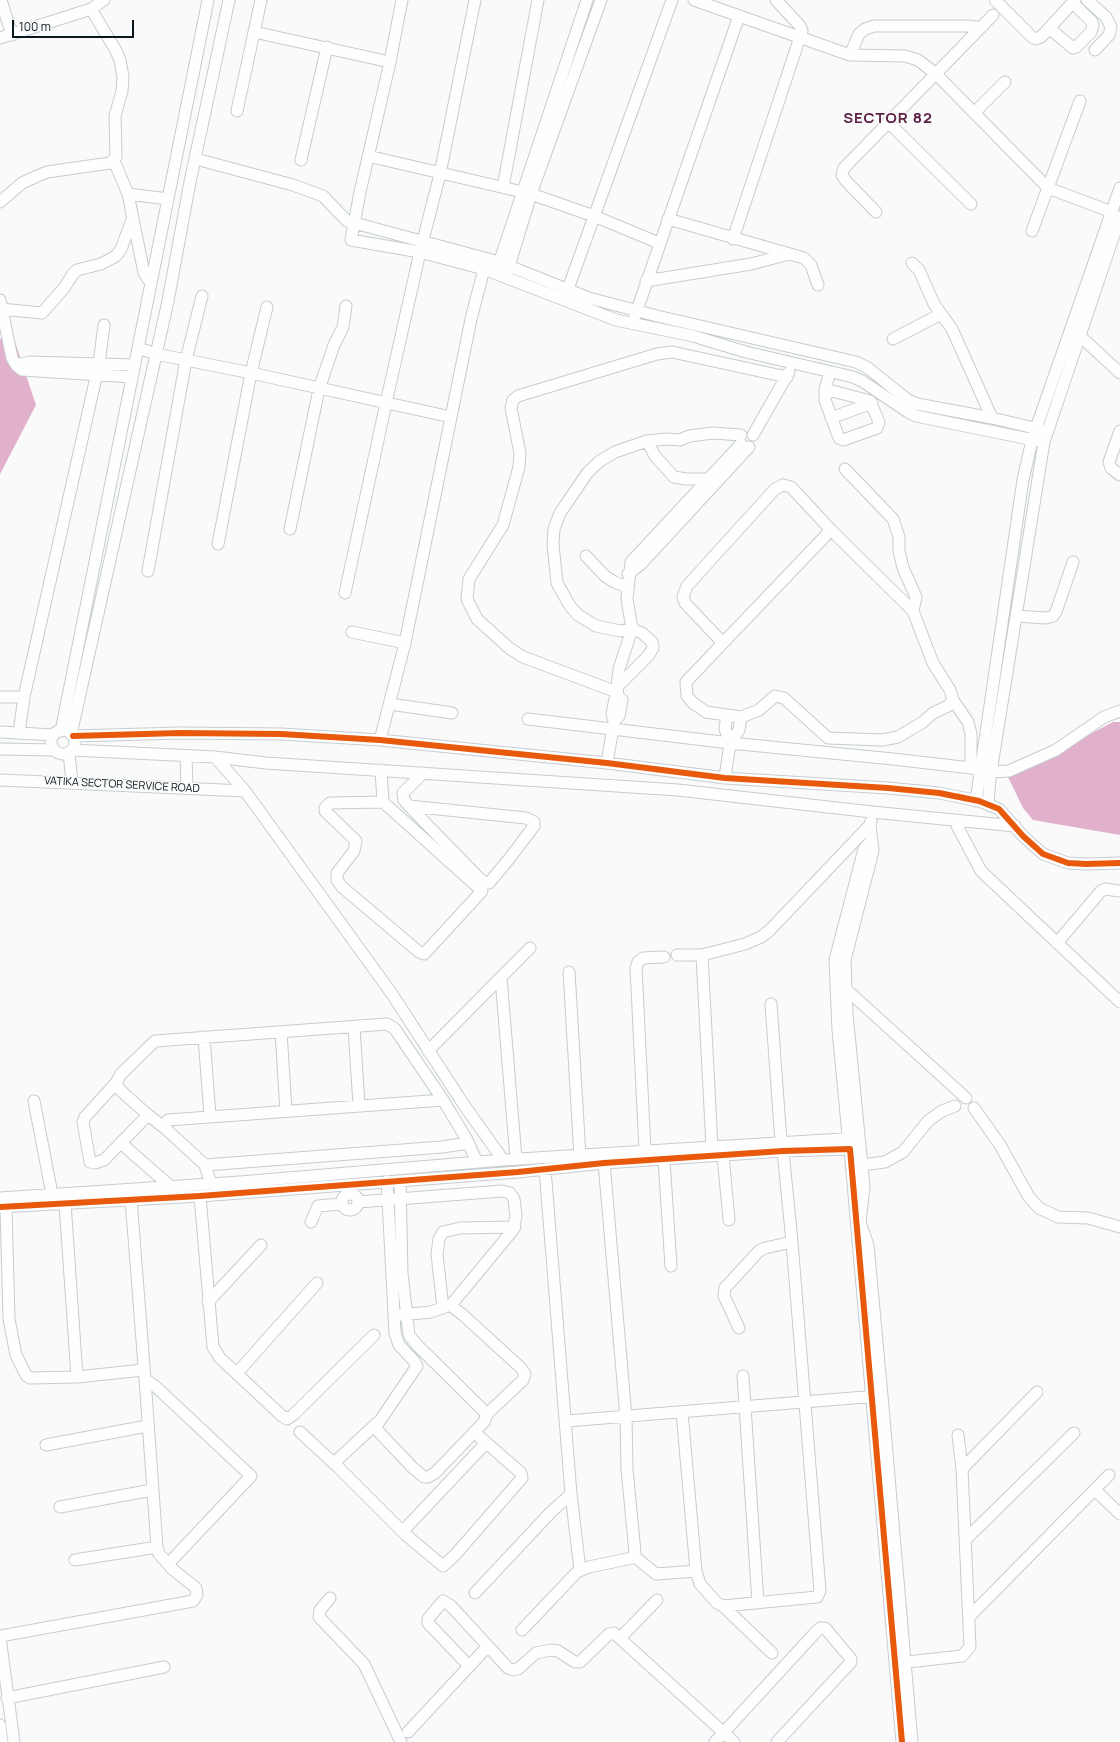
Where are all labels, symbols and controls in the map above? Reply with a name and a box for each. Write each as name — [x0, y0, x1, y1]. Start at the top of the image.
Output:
scale bar — [14, 12, 136, 38]
text: 100 m — [19, 18, 51, 35]
district label: SECTOR 82 — [843, 110, 933, 128]
street label: VATIKA SECTOR SERVICE ROAD — [44, 774, 200, 796]

